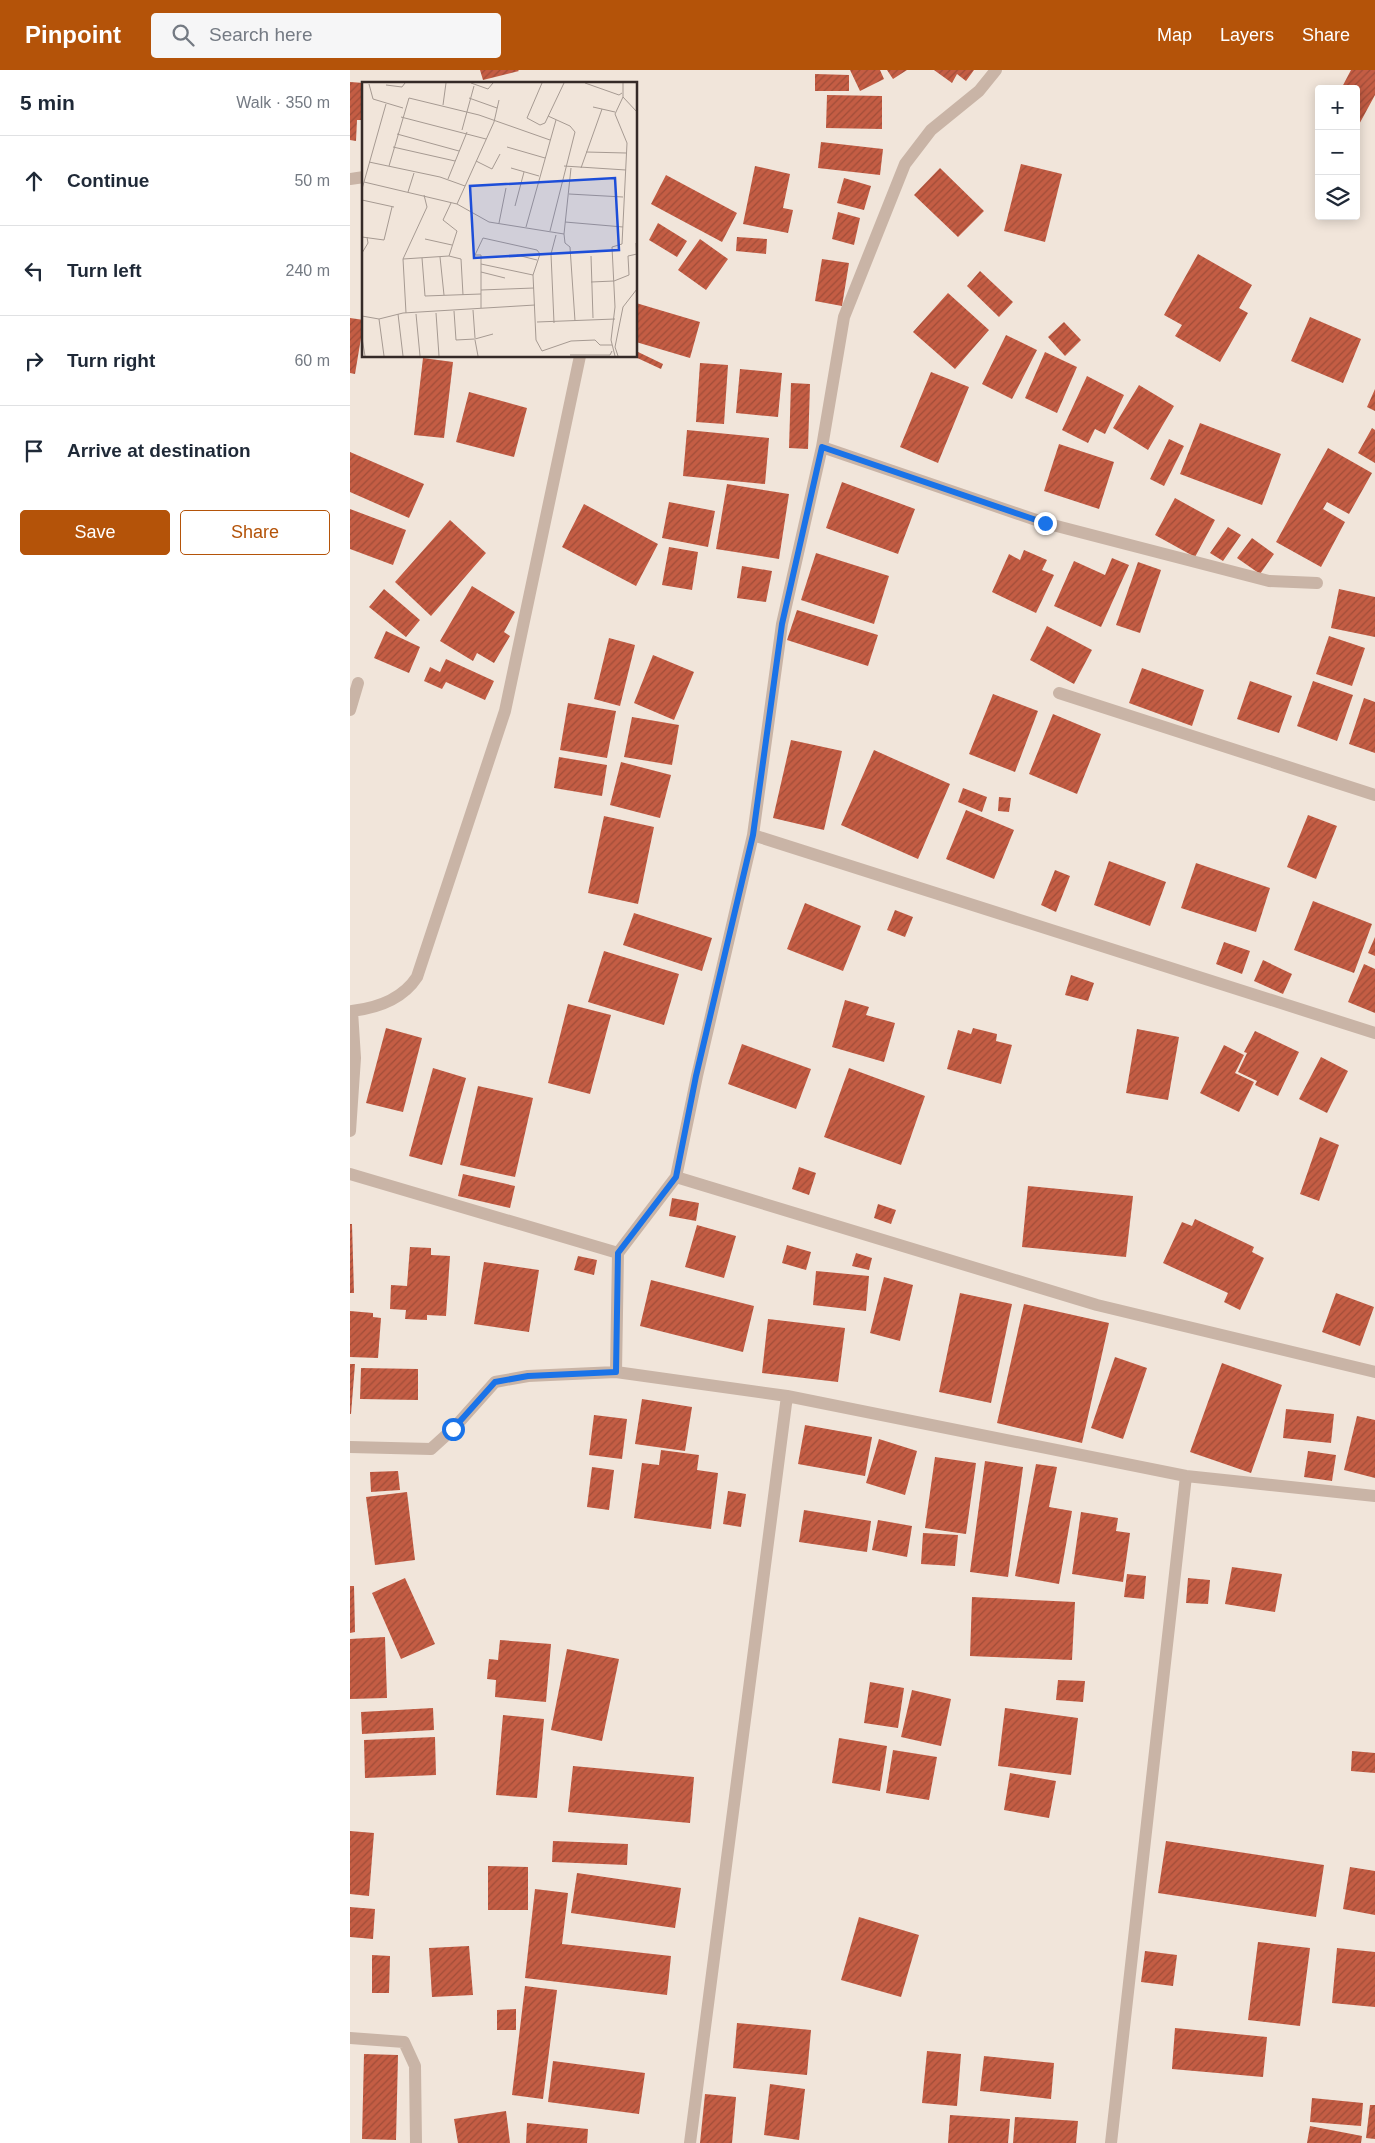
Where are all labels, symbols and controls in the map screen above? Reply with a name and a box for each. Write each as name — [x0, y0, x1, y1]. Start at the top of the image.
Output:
search box — [151, 13, 501, 58]
text: Pinpoint — [25, 21, 121, 48]
icon: search — [169, 21, 197, 49]
text: Search here — [209, 24, 313, 45]
text: Map — [1157, 25, 1192, 45]
text: Layers — [1220, 25, 1274, 45]
text: Share — [1302, 25, 1350, 45]
inset map — [362, 82, 638, 358]
map controls — [1315, 85, 1360, 220]
button: + — [1315, 85, 1360, 130]
text: 5 min — [20, 91, 75, 114]
text: Walk · 350 m — [236, 94, 330, 111]
button: − — [1315, 130, 1360, 175]
icon: ahead — [20, 167, 48, 195]
text: Continue — [67, 170, 149, 191]
text: 50 m — [294, 172, 330, 189]
button: layers — [1315, 175, 1360, 220]
icon: left — [20, 257, 48, 285]
text: Turn left — [67, 260, 142, 281]
text: 240 m — [286, 262, 330, 279]
icon: right — [20, 347, 48, 375]
text: Turn right — [67, 350, 155, 371]
text: 60 m — [294, 352, 330, 369]
icon: arrive — [20, 437, 48, 465]
text: Arrive at destination — [67, 440, 251, 461]
button: Save — [20, 510, 170, 555]
button: Share — [180, 510, 330, 555]
route end — [1034, 512, 1057, 535]
route start — [442, 1418, 465, 1441]

